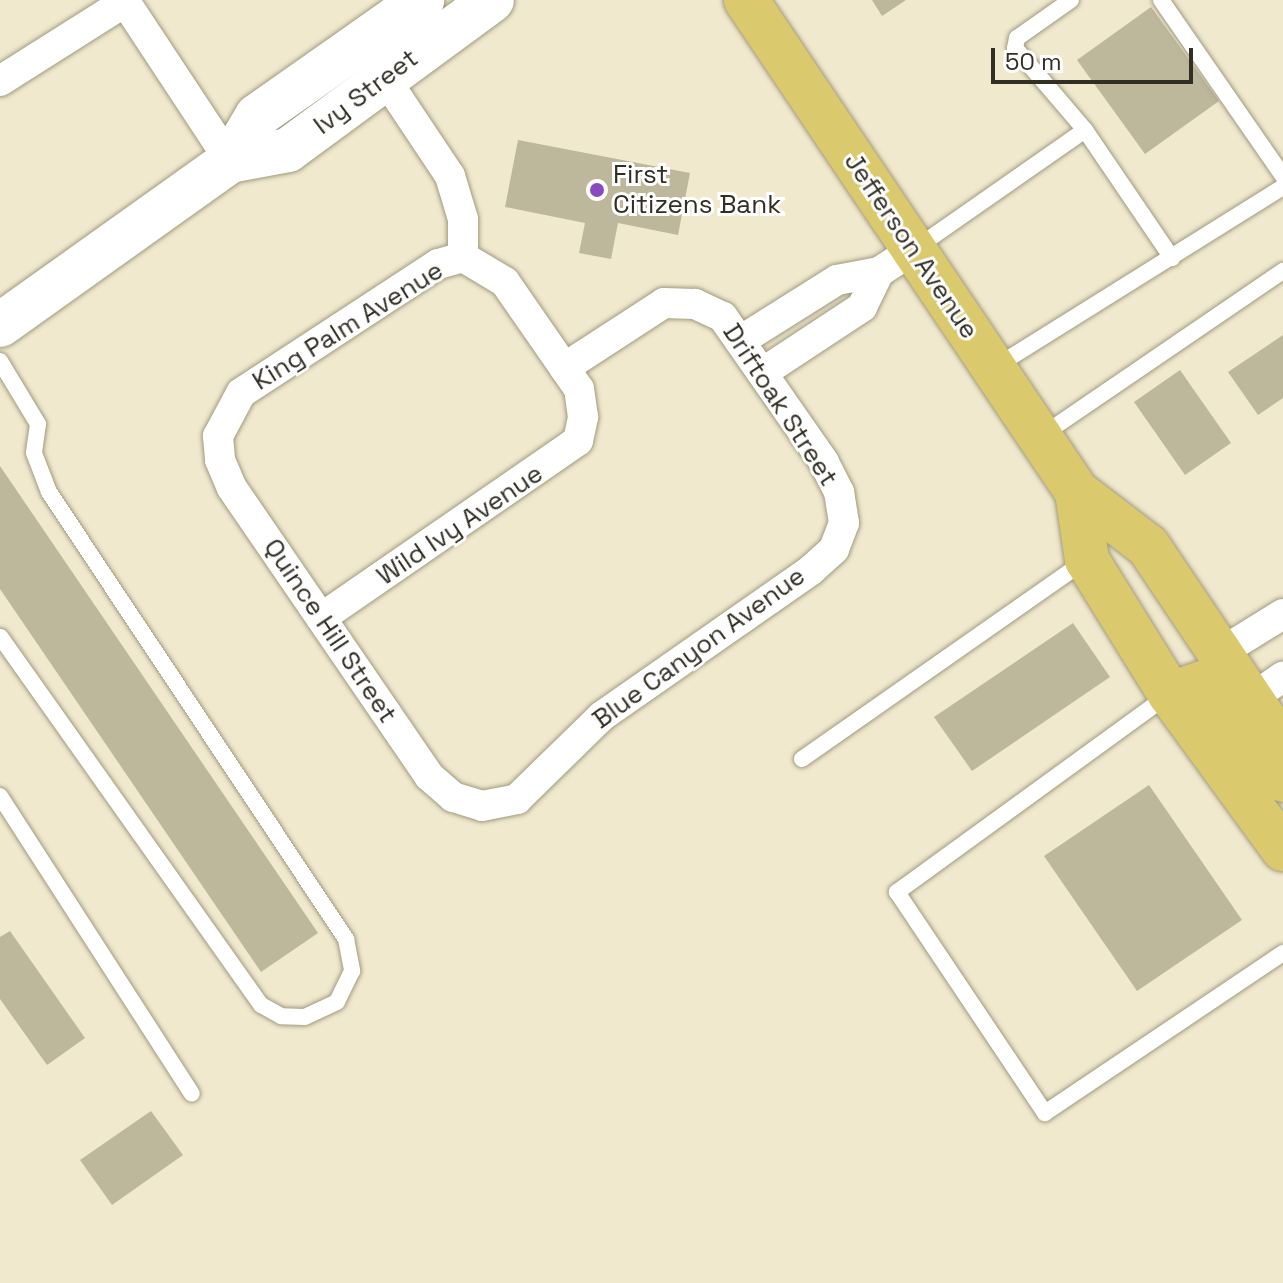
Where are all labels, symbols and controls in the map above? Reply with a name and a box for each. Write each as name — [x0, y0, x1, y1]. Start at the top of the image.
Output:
scale bar — [995, 32, 1197, 82]
street label: Ivy Street — [308, 43, 424, 141]
text: 50 m — [1005, 46, 1062, 77]
street label: Jefferson Avenue — [837, 147, 985, 345]
place label: First Citizens Bank — [613, 159, 781, 220]
marker: First Citizens Bank — [588, 181, 606, 199]
street label: King Palm Avenue — [247, 255, 449, 397]
street label: Driftoak Street — [716, 318, 844, 492]
street label: Wild Ivy Avenue — [371, 458, 549, 592]
street label: Quince Hill Street — [257, 533, 403, 729]
street label: Blue Canyon Avenue — [587, 560, 811, 736]

